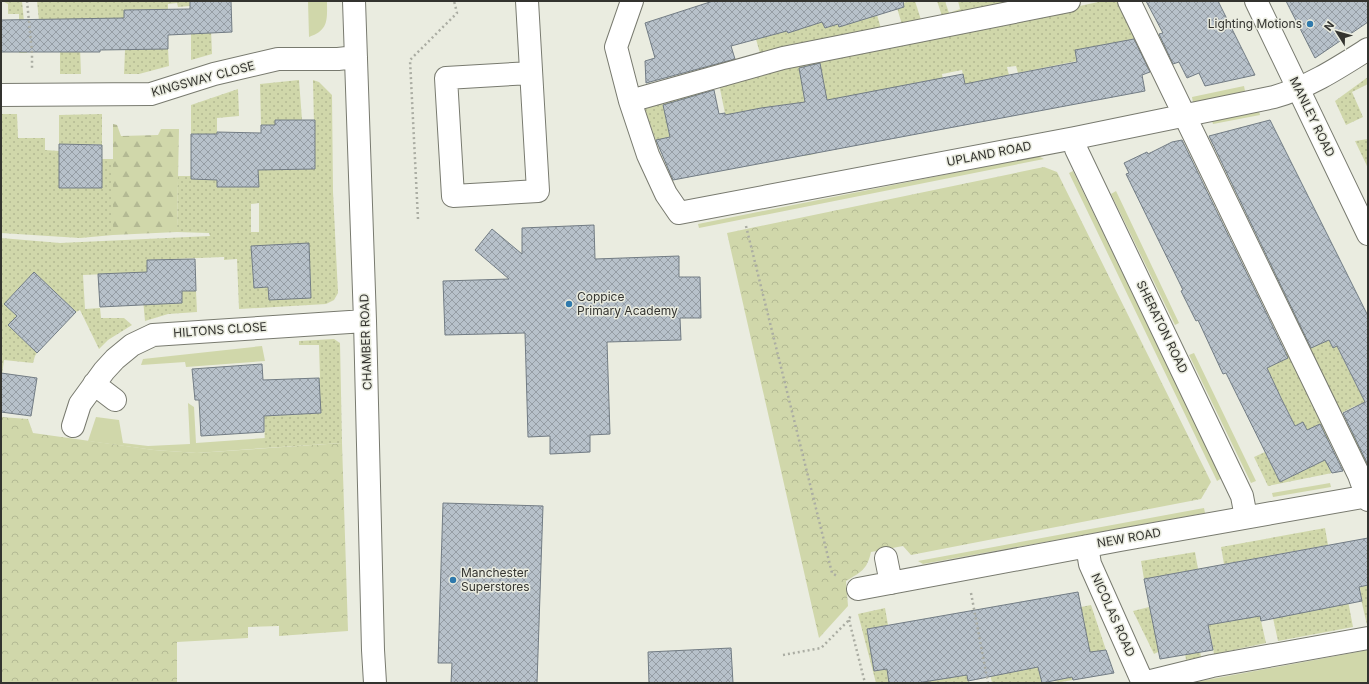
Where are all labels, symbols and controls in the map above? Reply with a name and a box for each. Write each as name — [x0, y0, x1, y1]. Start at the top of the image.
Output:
north arrow — [1317, 12, 1357, 52]
place label: Lighting Motions — [1208, 16, 1302, 31]
text: N — [1321, 18, 1337, 34]
marker: Lighting Motions — [1305, 19, 1315, 29]
street label: KINGSWAY CLOSE — [150, 58, 256, 100]
street label: MANLEY ROAD — [1287, 74, 1338, 159]
street label: UPLAND ROAD — [945, 138, 1033, 169]
street label: SHERATON ROAD — [1134, 278, 1191, 376]
place label: Coppice Primary Academy — [577, 289, 678, 318]
street label: CHAMBER ROAD — [356, 294, 375, 390]
marker: Coppice Primary Academy — [564, 299, 574, 309]
street label: HILTONS CLOSE — [173, 319, 267, 340]
street label: NEW ROAD — [1096, 524, 1162, 551]
place label: Manchester Superstores — [461, 565, 530, 594]
street label: NICOLAS ROAD — [1088, 571, 1139, 659]
marker: Manchester Superstores — [448, 575, 458, 585]

